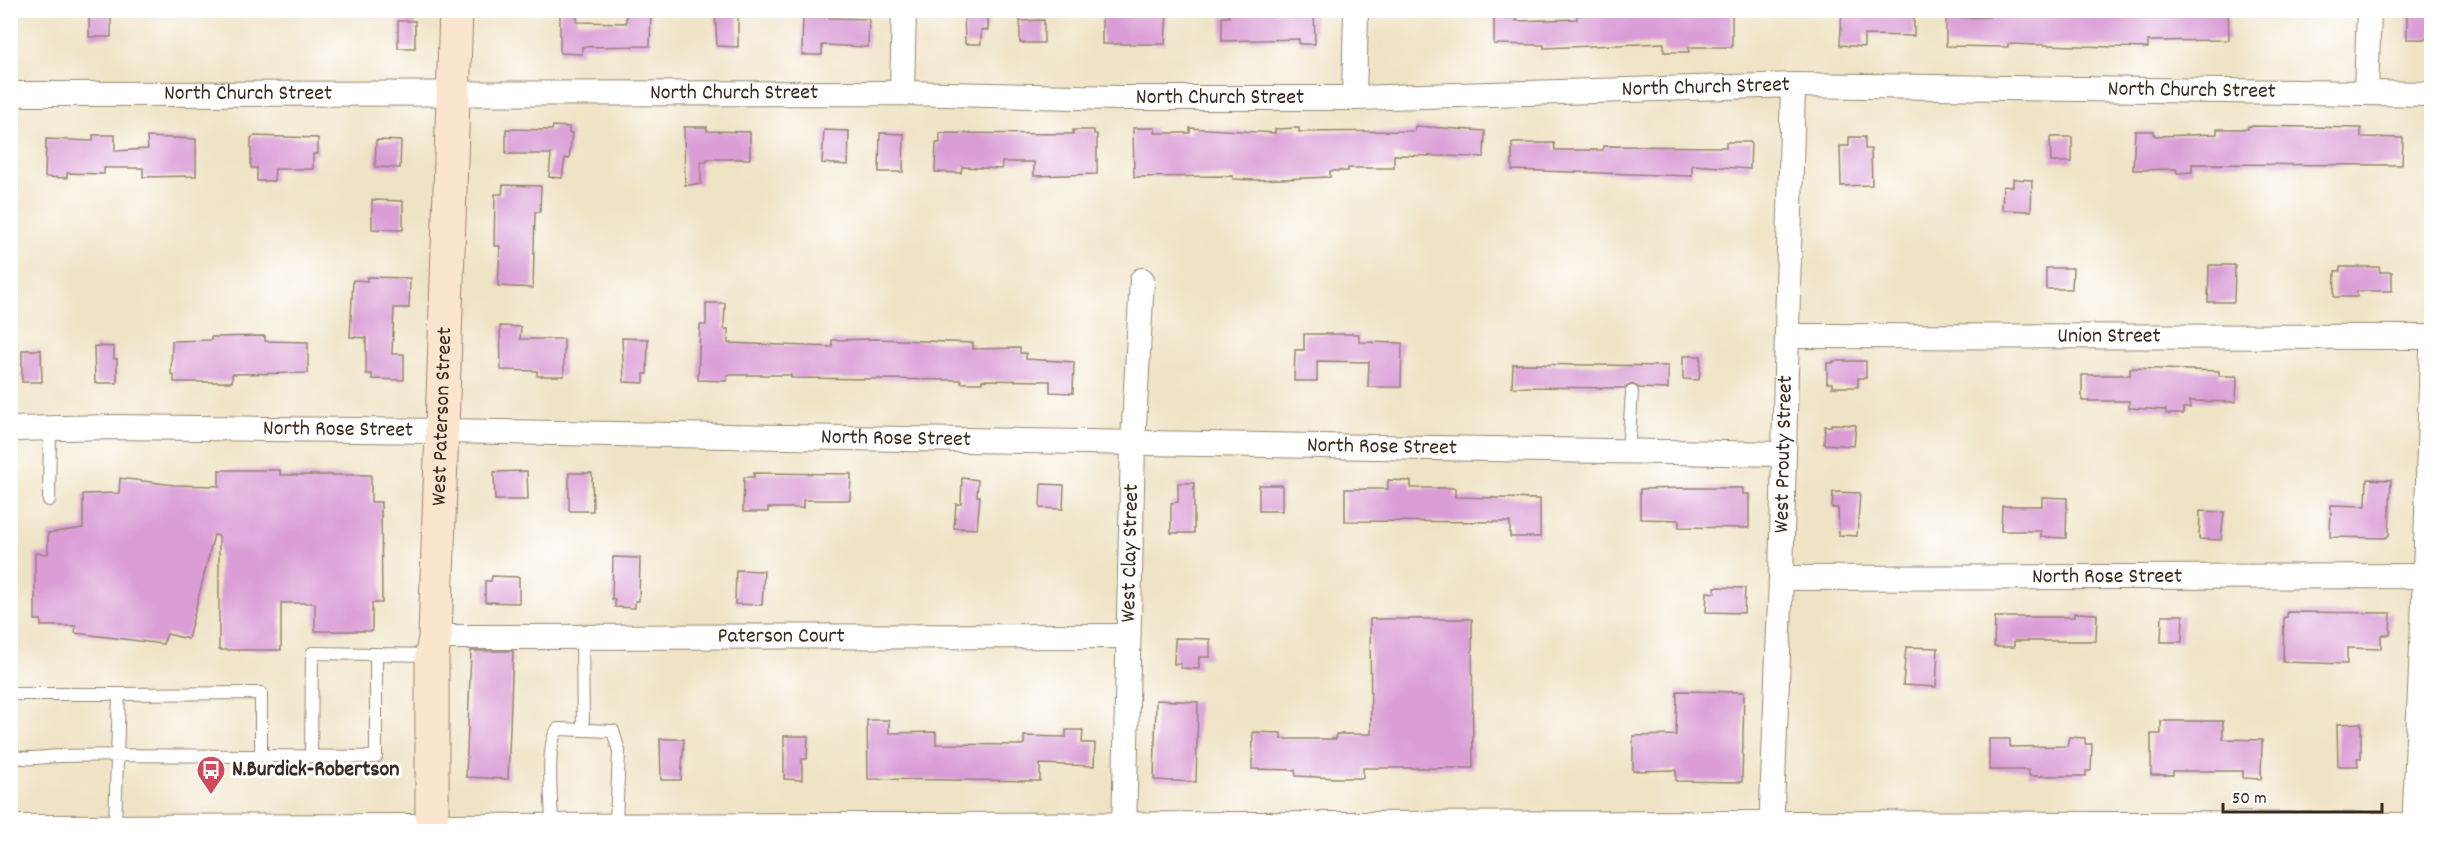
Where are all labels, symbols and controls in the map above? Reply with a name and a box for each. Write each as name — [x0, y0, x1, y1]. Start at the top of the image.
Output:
street label: North Church Street — [1621, 70, 1790, 106]
street label: North Church Street — [2107, 74, 2276, 107]
street label: North Church Street — [164, 78, 332, 109]
street label: North Church Street — [650, 78, 818, 109]
street label: North Church Street — [1136, 83, 1304, 114]
street label: Union Street — [2057, 321, 2161, 352]
street label: West Paterson Street — [424, 326, 461, 506]
street label: West Prouty Street — [1767, 375, 1801, 533]
street label: North Rose Street — [263, 413, 413, 446]
street label: North Rose Street — [821, 422, 971, 456]
street label: North Rose Street — [1307, 430, 1457, 464]
street label: West Clay Street — [1113, 483, 1148, 623]
street label: North Rose Street — [2032, 561, 2182, 593]
street label: Paterson Court — [717, 621, 845, 652]
bus stop icon: N.Burdick-Robertson — [195, 754, 227, 796]
place label: N.Burdick-Robertson — [232, 755, 400, 786]
scale bar — [2223, 776, 2382, 814]
text: 50 m — [2232, 787, 2267, 812]

